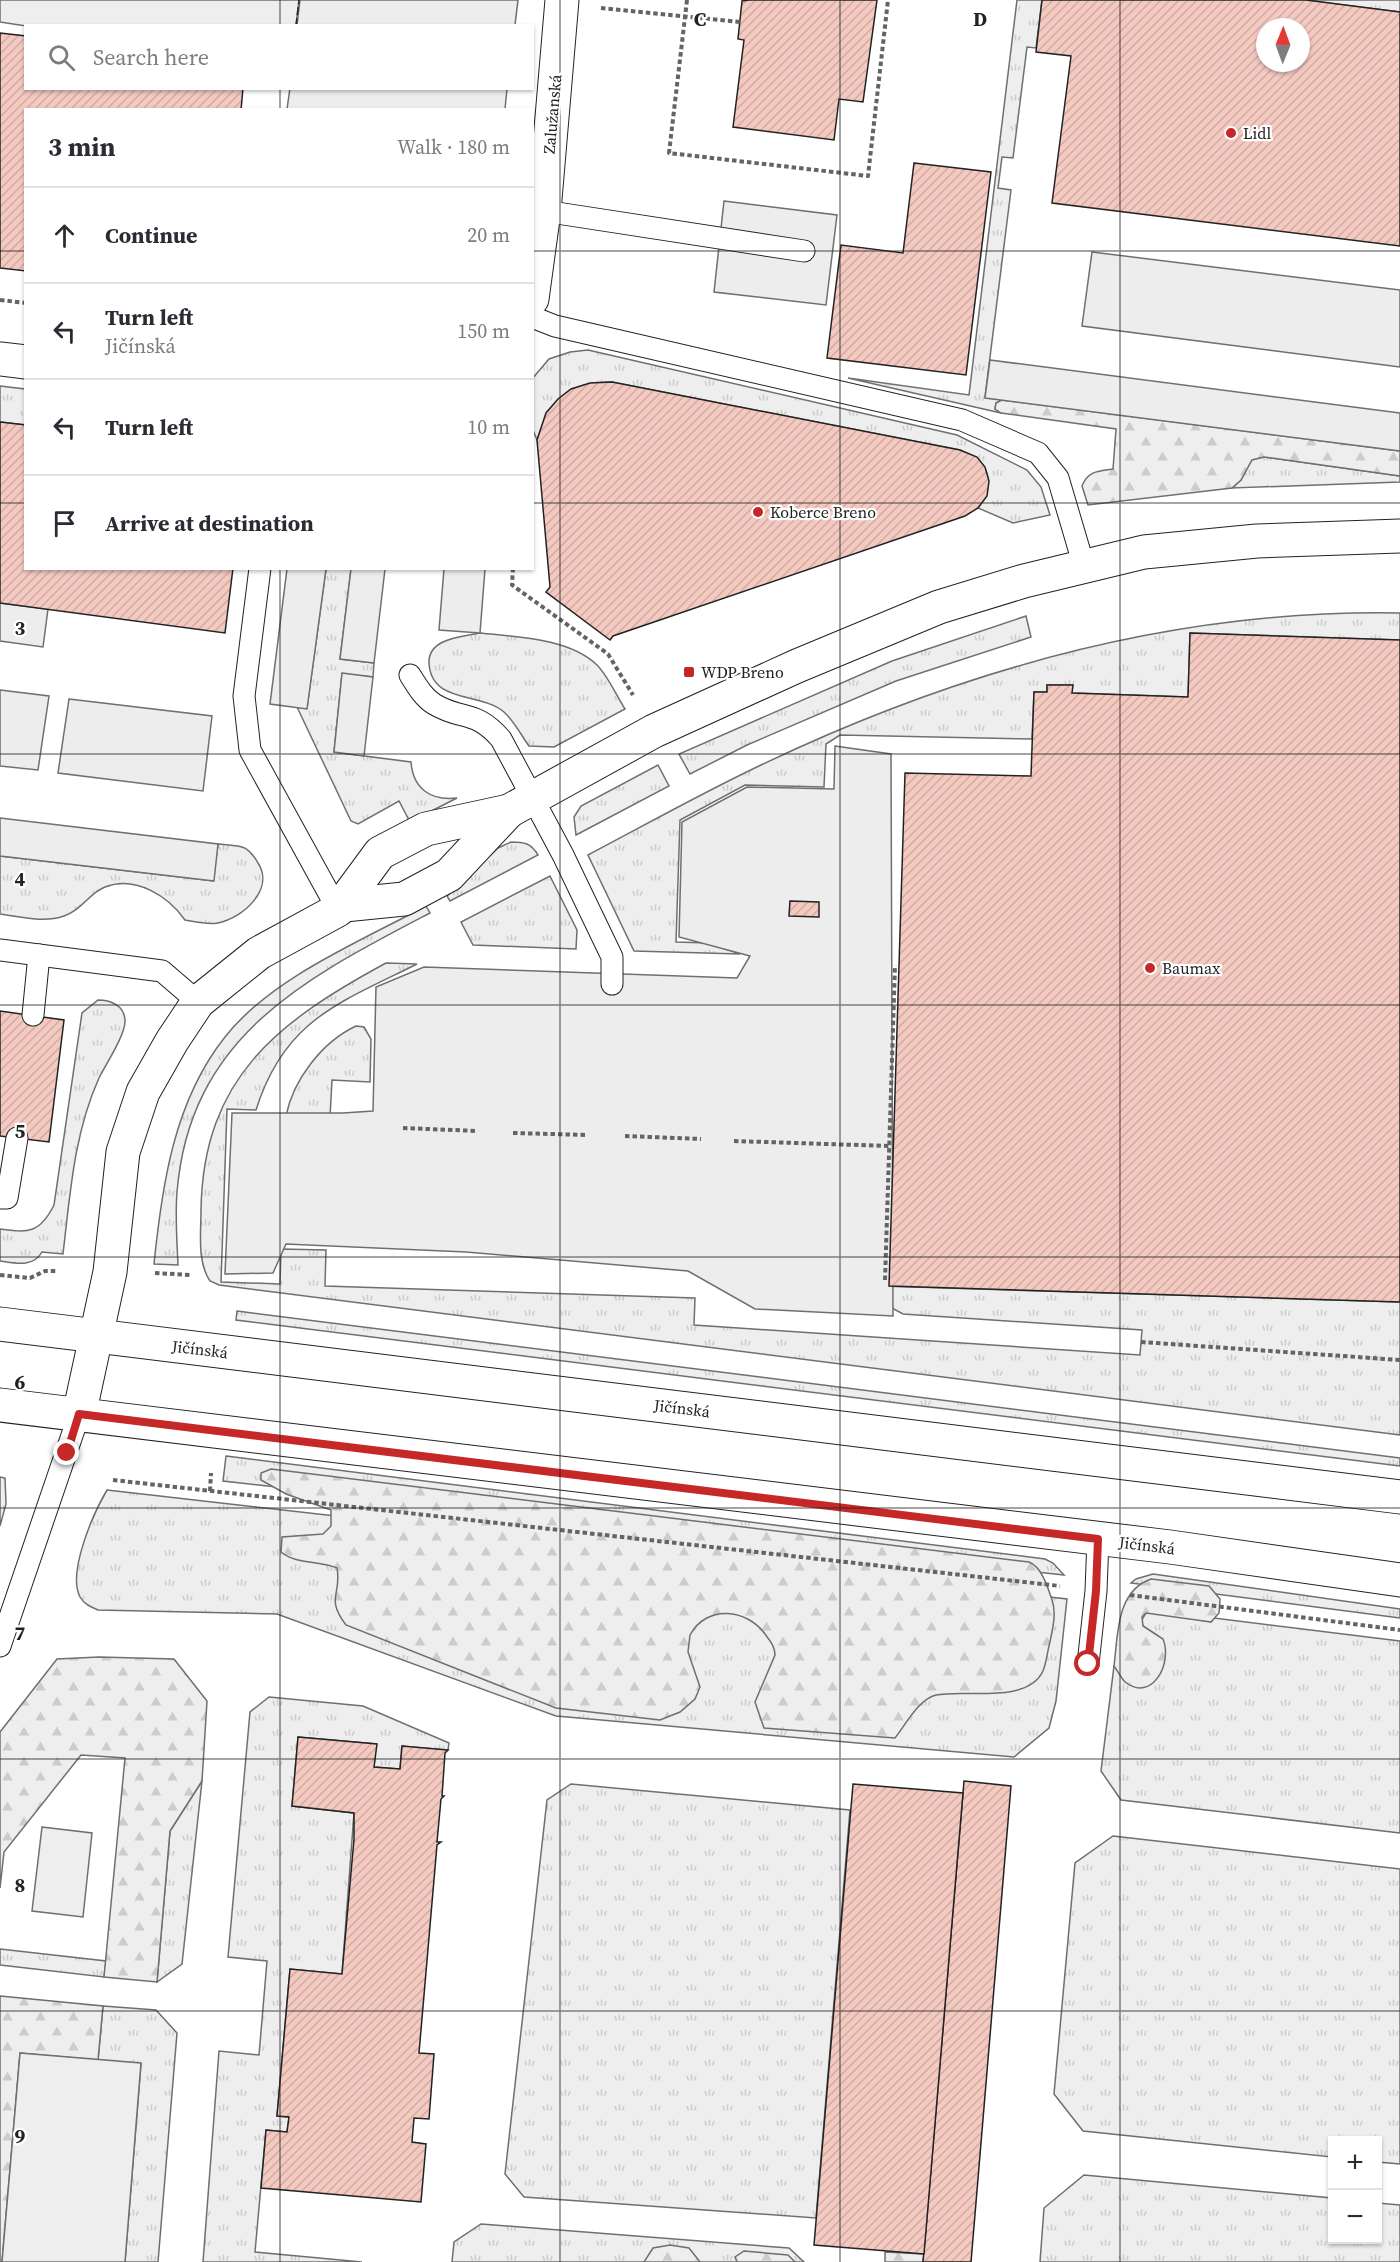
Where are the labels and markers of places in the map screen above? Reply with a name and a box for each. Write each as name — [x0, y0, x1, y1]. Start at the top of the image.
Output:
place label: Lidl — [1243, 122, 1271, 144]
marker: Lidl — [1224, 126, 1238, 140]
place label: Koberce Breno — [770, 501, 876, 523]
marker: Koberce Breno — [751, 505, 765, 519]
place label: WDP Breno — [701, 661, 784, 683]
marker: WDP Breno — [682, 665, 696, 679]
place label: Baumax — [1162, 957, 1221, 979]
marker: Baumax — [1143, 961, 1157, 975]

